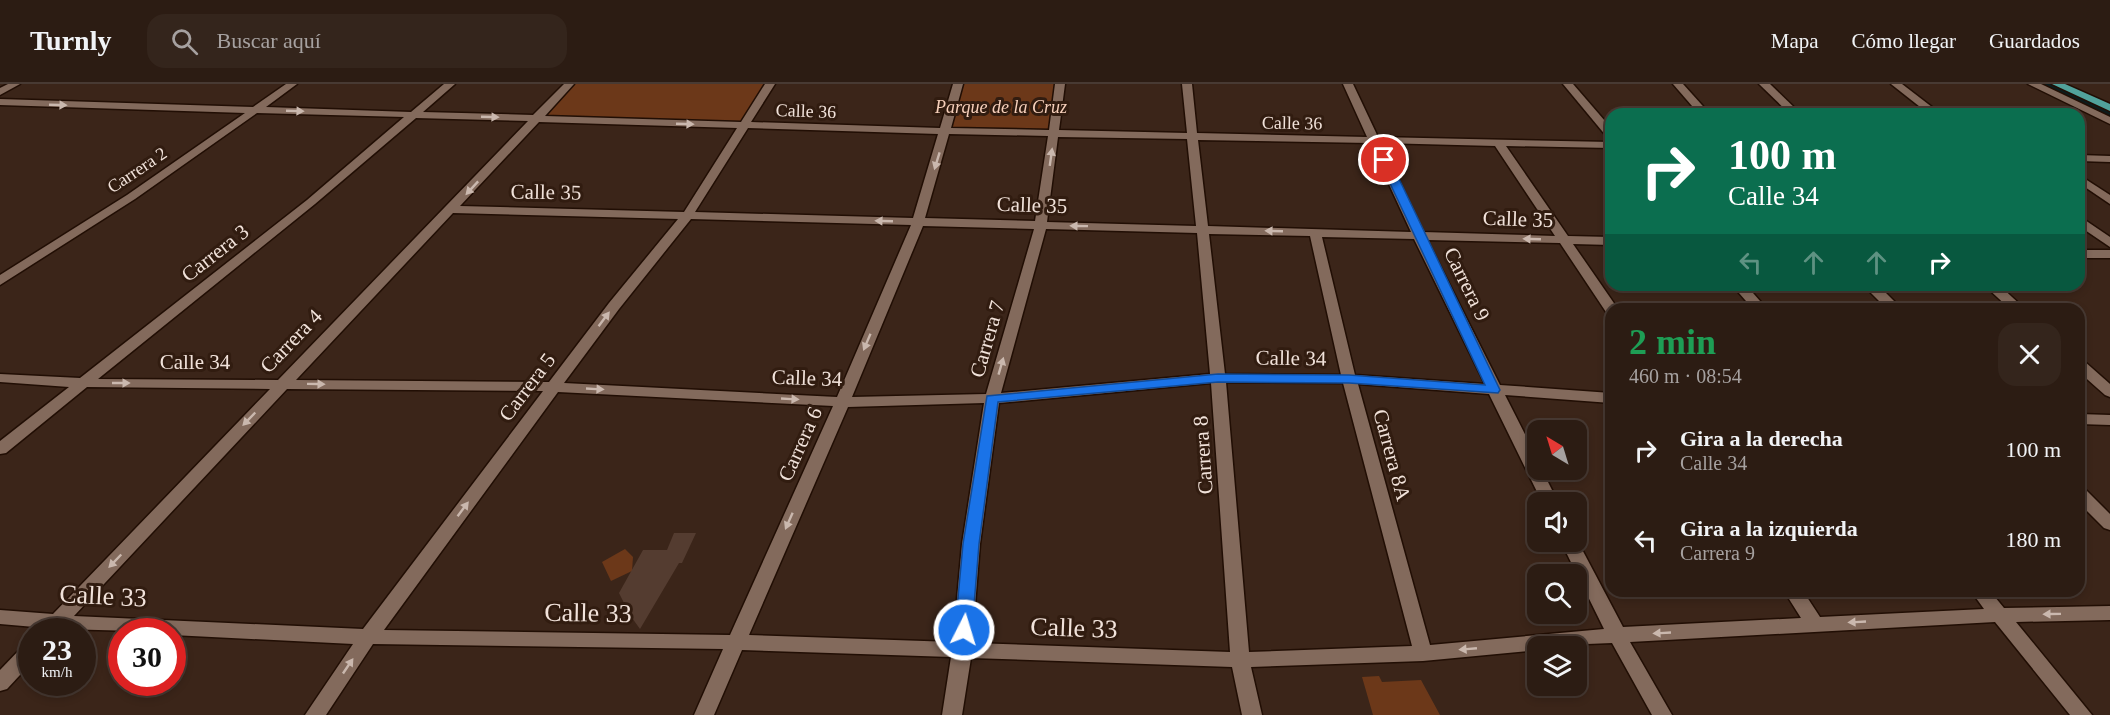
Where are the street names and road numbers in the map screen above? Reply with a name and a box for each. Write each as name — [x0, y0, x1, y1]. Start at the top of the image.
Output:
street label: Calle 36 — [775, 100, 837, 122]
street label: Calle 36 — [1262, 112, 1322, 134]
street label: Carrera 2 — [103, 143, 171, 197]
street label: Calle 35 — [511, 179, 581, 205]
street label: Calle 35 — [996, 192, 1068, 218]
street label: Calle 35 — [1482, 206, 1554, 232]
street label: Carrera 3 — [177, 219, 253, 287]
street label: Carrera 9 — [1439, 243, 1495, 325]
street label: Carrera 7 — [965, 298, 1009, 380]
street label: Carrera 4 — [255, 304, 327, 378]
street label: Calle 34 — [1256, 345, 1327, 371]
street label: Carrera 5 — [494, 348, 560, 426]
street label: Calle 34 — [160, 350, 231, 374]
street label: Calle 34 — [771, 365, 843, 391]
street label: Carrera 6 — [773, 403, 827, 485]
street label: Carrera 8A — [1368, 407, 1416, 504]
street label: Carrera 8 — [1188, 415, 1218, 495]
street label: Calle 33 — [59, 579, 147, 613]
street label: Calle 33 — [544, 598, 632, 628]
street label: Calle 33 — [1030, 612, 1118, 644]

